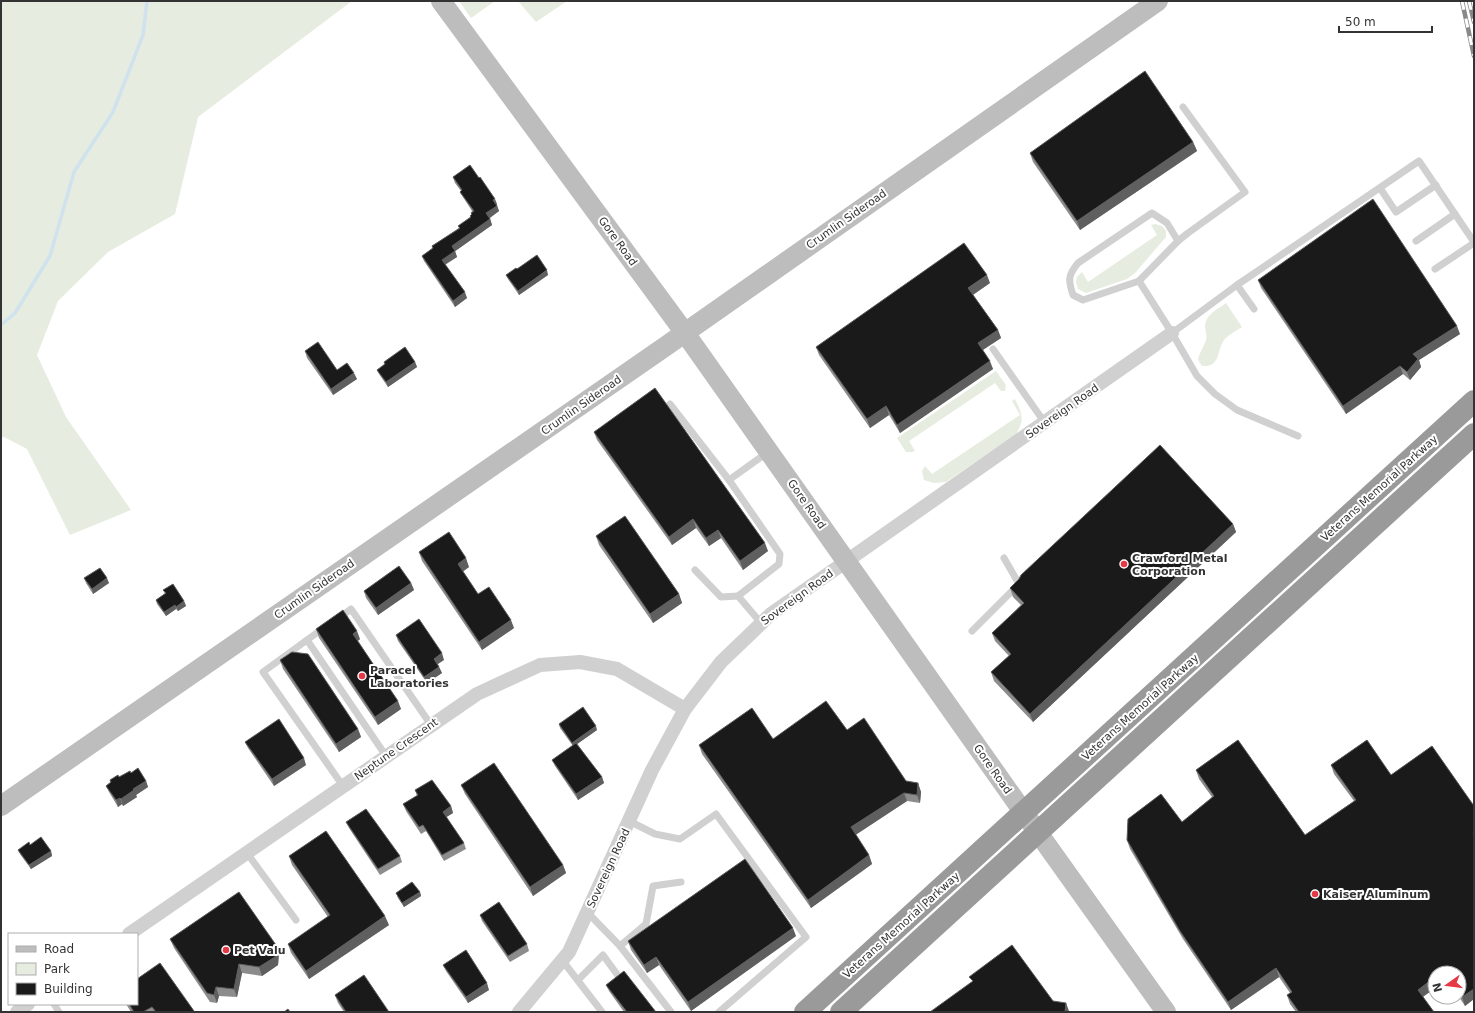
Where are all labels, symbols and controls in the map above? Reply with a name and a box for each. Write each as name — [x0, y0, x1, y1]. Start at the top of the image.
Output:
scale bar — [1339, 8, 1432, 34]
text: 50 m — [1345, 15, 1376, 29]
street label: Crumlin Sideroad — [804, 187, 889, 252]
street label: Gore Road — [595, 214, 640, 268]
street label: Crumlin Sideroad — [539, 373, 624, 438]
street label: Sovereign Road — [1023, 381, 1101, 441]
street label: Veterans Memorial Parkway — [1318, 432, 1441, 544]
street label: Gore Road — [785, 477, 828, 532]
place label: Crawford Metal Corporation — [1132, 552, 1227, 578]
street label: Crumlin Sideroad — [272, 557, 357, 622]
marker: Crawford Metal Corporation — [1119, 559, 1129, 569]
street label: Sovereign Road — [759, 567, 836, 628]
street label: Veterans Memorial Parkway — [1079, 651, 1202, 763]
place label: Paracel Laboratories — [370, 664, 449, 690]
marker: Paracel Laboratories — [357, 671, 367, 681]
street label: Neptune Crescent — [352, 715, 441, 783]
street label: Gore Road — [971, 742, 1014, 797]
street label: Sovereign Road — [584, 826, 633, 910]
street label: Veterans Memorial Parkway — [840, 869, 963, 981]
place label: Kaiser Aluminum — [1323, 888, 1428, 901]
marker: Kaiser Aluminum — [1310, 889, 1320, 899]
legend — [8, 933, 138, 1005]
text: Road — [44, 942, 74, 956]
place label: Pet Valu — [234, 944, 286, 957]
marker: Pet Valu — [221, 945, 231, 955]
text: Park — [44, 962, 70, 976]
north arrow — [1427, 965, 1467, 1005]
text: N — [1430, 981, 1445, 993]
text: Building — [44, 982, 93, 996]

